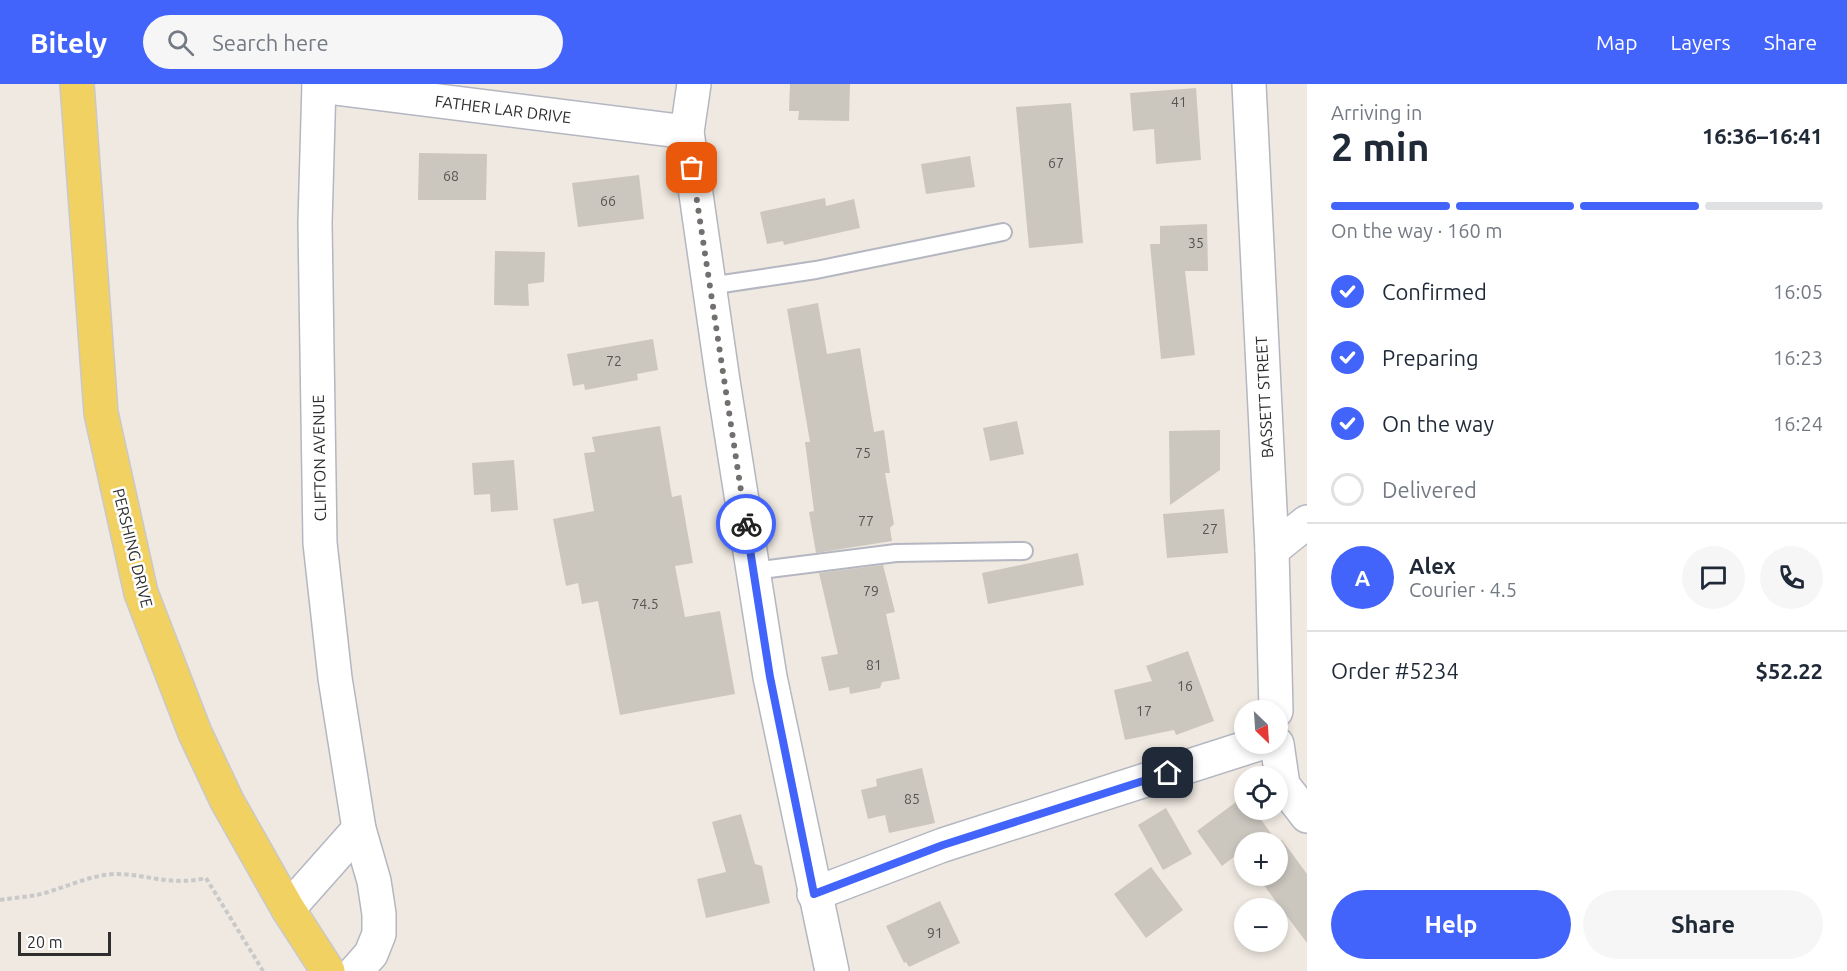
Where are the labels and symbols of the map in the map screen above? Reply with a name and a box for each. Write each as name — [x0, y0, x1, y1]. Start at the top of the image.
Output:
street label: FATHER LAR DRIVE — [434, 92, 572, 126]
house number: 41 — [1171, 94, 1187, 110]
pin — [666, 142, 717, 193]
house number: 67 — [1048, 155, 1064, 171]
house number: 68 — [443, 168, 459, 184]
house number: 66 — [600, 193, 616, 209]
house number: 35 — [1188, 235, 1204, 251]
street label: BASSETT STREET — [1252, 335, 1276, 459]
house number: 72 — [606, 353, 622, 369]
street label: CLIFTON AVENUE — [309, 394, 329, 522]
house number: 75 — [855, 445, 871, 461]
street label: PERSHING DRIVE — [109, 486, 157, 610]
courier — [716, 494, 776, 554]
house number: 77 — [858, 513, 874, 529]
house number: 27 — [1202, 521, 1218, 537]
house number: 79 — [863, 583, 879, 599]
house number: 74.5 — [631, 596, 659, 612]
house number: 81 — [866, 657, 882, 673]
house number: 16 — [1177, 678, 1193, 694]
north arrow — [1234, 700, 1288, 754]
house number: 17 — [1136, 703, 1152, 719]
pin — [1142, 747, 1193, 798]
house number: 85 — [904, 791, 920, 807]
house number: 91 — [927, 925, 943, 941]
scale bar — [18, 929, 111, 956]

